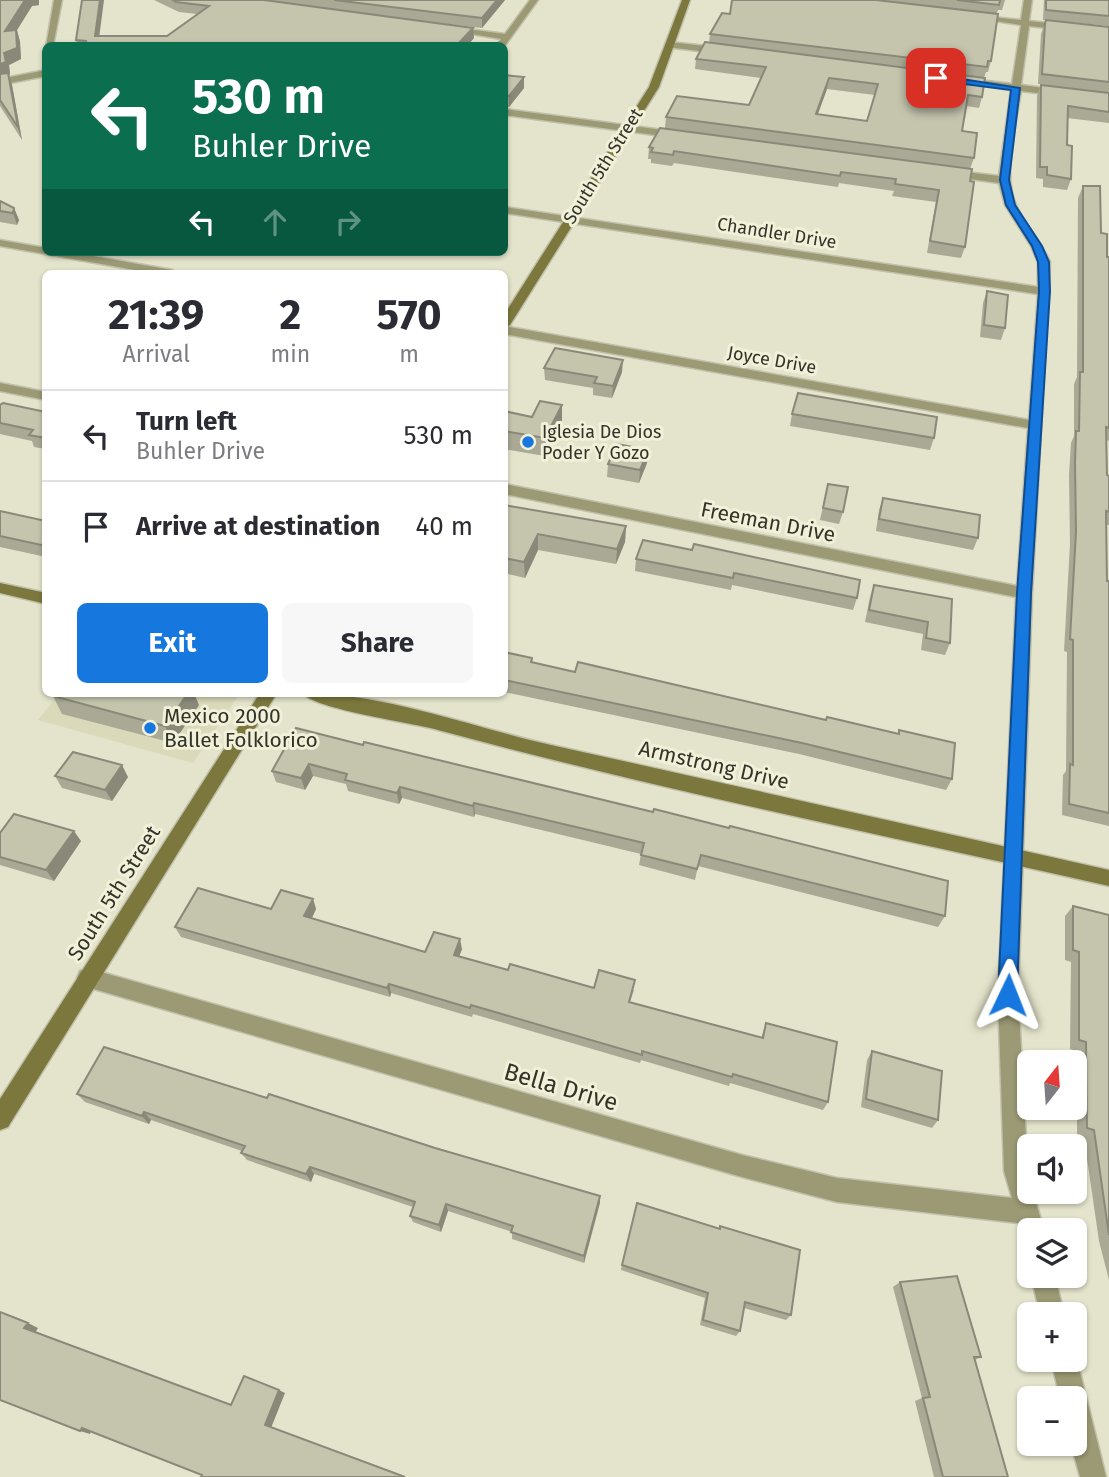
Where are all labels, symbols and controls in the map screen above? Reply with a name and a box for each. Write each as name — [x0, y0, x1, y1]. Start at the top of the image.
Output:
pin — [906, 48, 966, 108]
icon: arrive — [917, 59, 955, 97]
text: 530 m — [192, 67, 325, 126]
icon: left — [77, 70, 168, 161]
street label: South 5th Street — [559, 104, 648, 228]
text: Buhler Drive — [192, 127, 371, 165]
icon: left — [183, 203, 221, 241]
icon: ahead — [256, 203, 294, 241]
icon: right — [329, 203, 367, 241]
street label: Chandler Drive — [716, 213, 838, 253]
text: 21:39 — [108, 290, 204, 340]
text: 2 — [280, 290, 301, 340]
text: 570 — [377, 290, 442, 340]
text: Arrival — [123, 340, 190, 368]
text: min — [271, 340, 310, 368]
text: m — [399, 340, 419, 368]
street label: Joyce Drive — [726, 341, 818, 379]
text: Turn left — [136, 406, 237, 437]
icon: left — [77, 417, 115, 455]
text: 530 m — [404, 420, 473, 451]
place label: Iglesia De Dios Poder Y Gozo — [542, 421, 661, 464]
marker: Iglesia De Dios Poder Y Gozo — [520, 434, 536, 450]
text: Buhler Drive — [136, 437, 265, 465]
street label: Freeman Drive — [699, 496, 837, 548]
icon: arrive — [77, 508, 115, 546]
text: Arrive at destination — [136, 511, 380, 542]
text: 40 m — [415, 511, 473, 542]
button: Exit — [77, 603, 268, 683]
button: Share — [282, 603, 473, 683]
place label: Mexico 2000 Ballet Folklorico — [164, 703, 318, 753]
marker: Mexico 2000 Ballet Folklorico — [142, 720, 158, 736]
street label: Armstrong Drive — [636, 735, 792, 795]
street label: South 5th Street — [62, 820, 166, 965]
position arrow — [971, 958, 1045, 1032]
north arrow — [1017, 1050, 1087, 1120]
map controls — [1017, 1050, 1087, 1456]
street label: Bella Drive — [501, 1057, 621, 1117]
button: sound — [1017, 1134, 1087, 1204]
button: layers — [1017, 1218, 1087, 1288]
button: + — [1017, 1302, 1087, 1372]
button: − — [1017, 1386, 1087, 1456]

